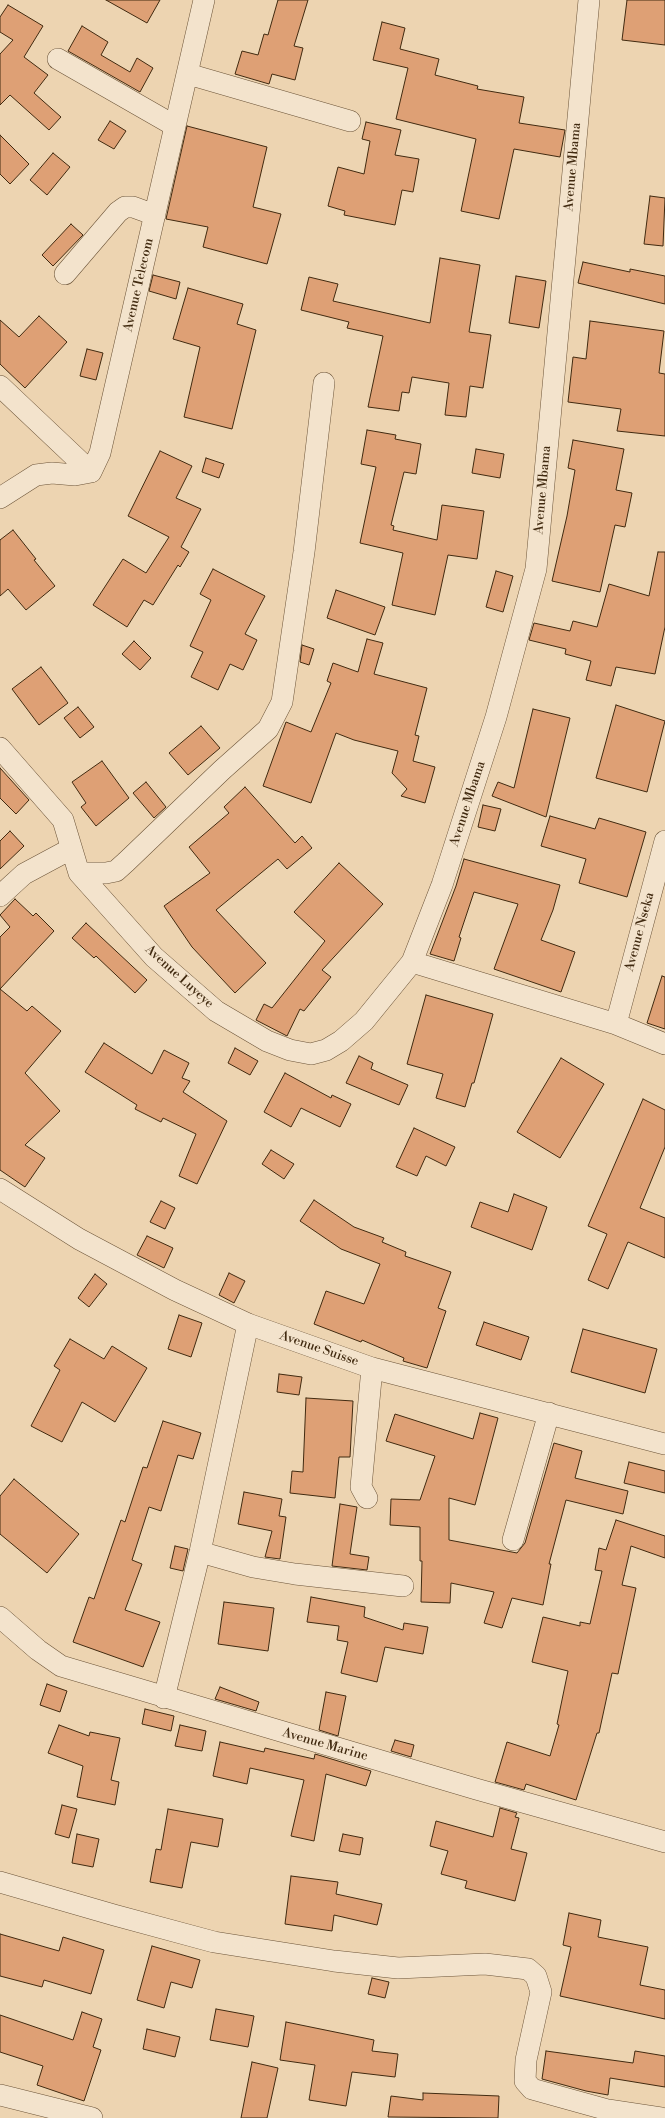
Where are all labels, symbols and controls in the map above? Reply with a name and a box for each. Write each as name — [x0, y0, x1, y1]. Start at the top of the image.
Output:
street label: Avenue Mbama — [561, 122, 585, 212]
street label: Avenue Telecom — [121, 237, 157, 333]
street label: Avenue Mbama — [531, 445, 555, 535]
street label: Avenue Mbama — [447, 759, 489, 849]
street label: Avenue Nseka — [622, 891, 658, 973]
street label: Avenue Luyeye — [142, 942, 216, 1012]
street label: Avenue Suisse — [277, 1328, 361, 1370]
street label: Avenue Marine — [281, 1725, 369, 1765]

